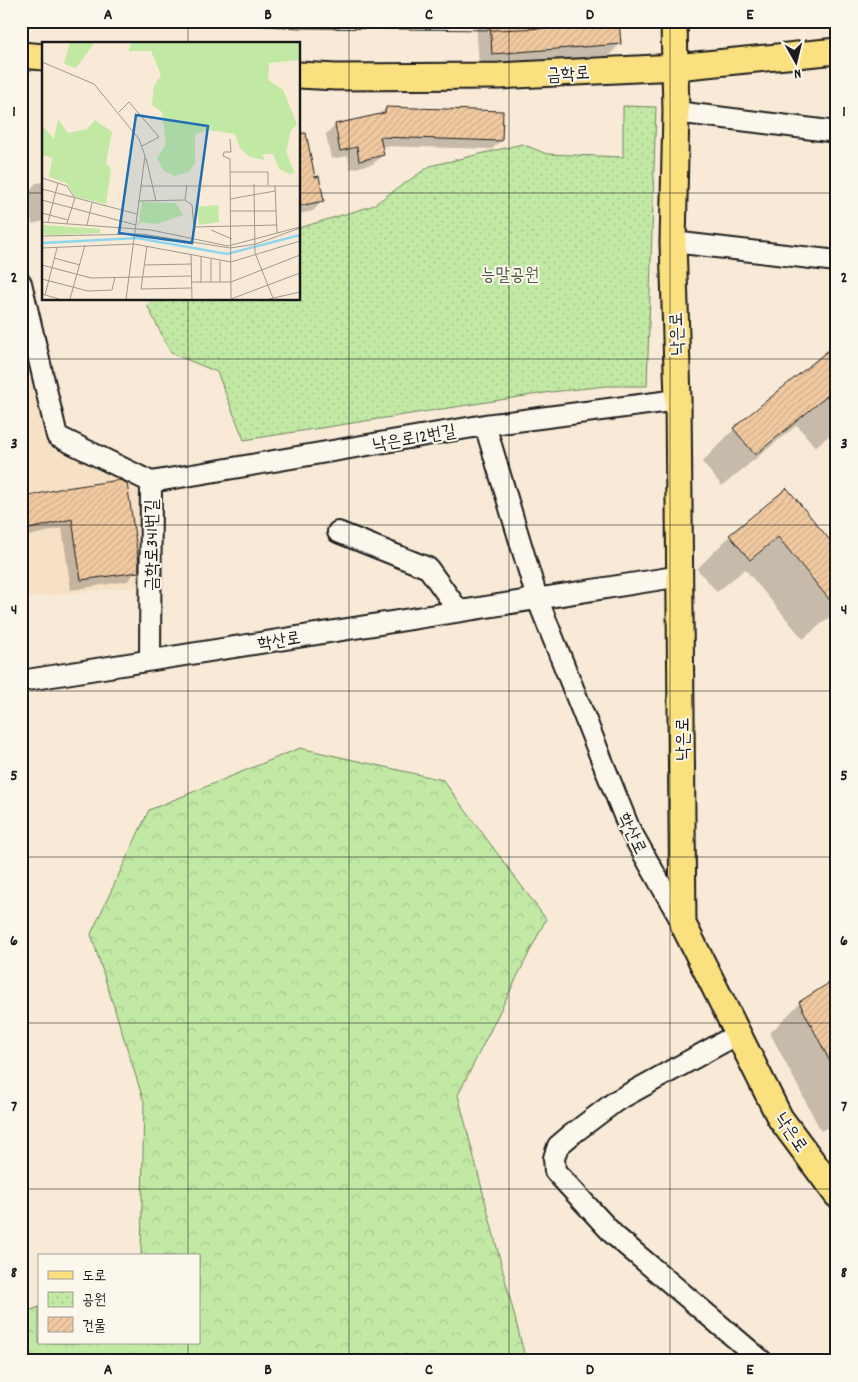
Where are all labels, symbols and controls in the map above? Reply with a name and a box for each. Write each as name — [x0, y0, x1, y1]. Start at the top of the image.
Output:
text: A — [104, 4, 113, 27]
text: B — [264, 4, 272, 27]
text: C — [425, 4, 433, 27]
text: D — [586, 4, 595, 27]
text: E — [746, 4, 754, 27]
north arrow — [770, 38, 820, 88]
inset map — [42, 42, 300, 300]
street label: 금학로 — [546, 62, 590, 89]
text: N — [793, 63, 802, 83]
text: 1 — [12, 101, 16, 124]
text: 1 — [842, 101, 846, 124]
park label: 능말공원 — [481, 264, 539, 289]
text: 2 — [11, 267, 18, 290]
text: 2 — [841, 267, 848, 290]
street label: 낙은로 — [665, 312, 692, 356]
street label: 낙은로12번길 — [371, 420, 459, 459]
text: 3 — [10, 433, 18, 456]
text: 3 — [840, 433, 848, 456]
street label: 금학로341번길 — [141, 499, 166, 591]
text: 4 — [11, 599, 17, 622]
text: 4 — [841, 599, 847, 622]
street label: 학산로 — [256, 627, 303, 658]
street label: 낙은로 — [672, 717, 697, 761]
text: 5 — [10, 765, 18, 788]
text: 5 — [840, 765, 848, 788]
street label: 학산로 — [610, 809, 652, 859]
text: 6 — [10, 930, 18, 953]
text: 6 — [840, 930, 848, 953]
text: 7 — [11, 1096, 17, 1119]
text: 7 — [841, 1096, 847, 1119]
street label: 낙은로 — [767, 1108, 812, 1158]
legend — [38, 1254, 200, 1344]
text: 8 — [11, 1262, 18, 1285]
text: 8 — [841, 1262, 848, 1285]
text: 도로 — [82, 1266, 106, 1288]
text: 공원 — [82, 1290, 106, 1312]
text: 건물 — [82, 1316, 106, 1338]
text: A — [104, 1359, 113, 1382]
text: B — [264, 1359, 272, 1382]
text: C — [425, 1359, 433, 1382]
text: D — [586, 1359, 595, 1382]
text: E — [746, 1359, 754, 1382]

